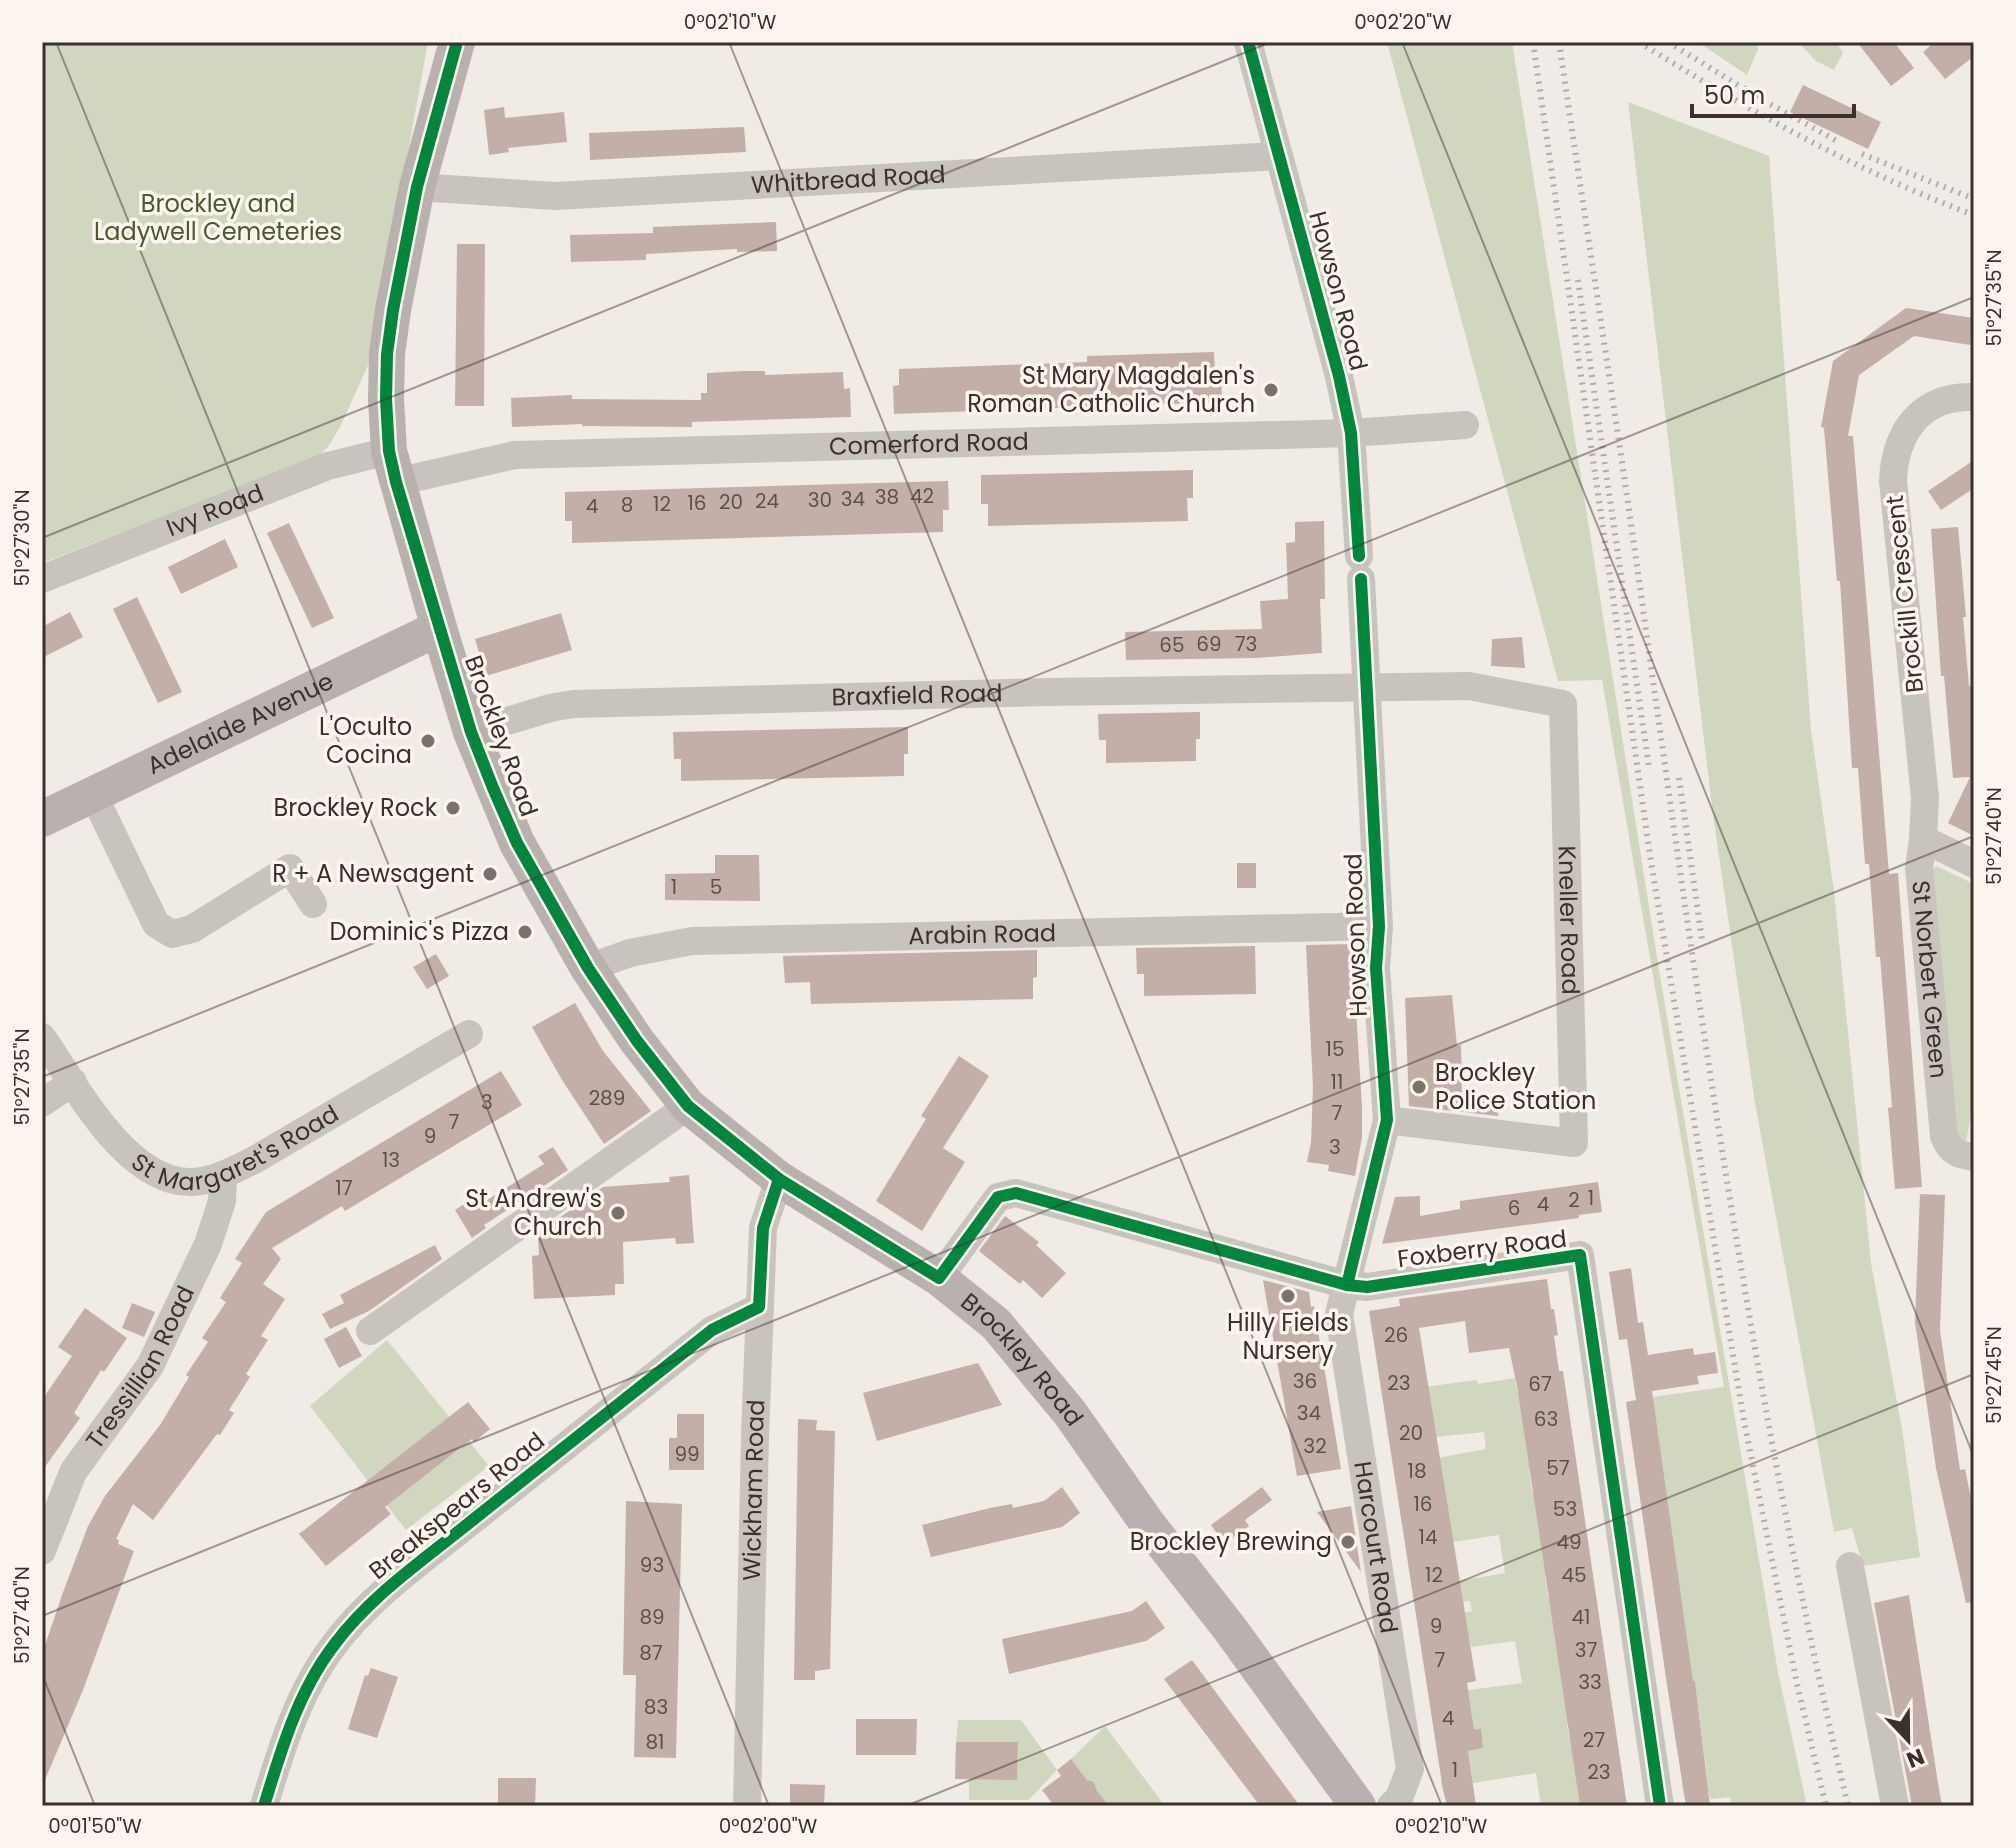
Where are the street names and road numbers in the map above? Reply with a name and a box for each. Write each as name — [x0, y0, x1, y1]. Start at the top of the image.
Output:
street label: Whitbread Road — [750, 157, 946, 201]
street label: Howson Road — [1301, 208, 1376, 374]
street label: Comerford Road — [829, 424, 1029, 463]
street label: Ivy Road — [161, 476, 268, 544]
street label: Brockill Crescent — [1878, 494, 1931, 694]
street label: Brockley Road — [457, 651, 546, 821]
street label: Adelaide Avenue — [141, 664, 339, 782]
street label: Braxfield Road — [831, 676, 1003, 713]
street label: Kneller Road — [1551, 845, 1587, 995]
street label: Howson Road — [1336, 853, 1375, 1017]
street label: St Norbert Green — [1904, 879, 1956, 1080]
street label: Arabin Road — [908, 916, 1056, 952]
street label: St Margaret's Road — [125, 1097, 345, 1198]
street label: Foxberry Road — [1395, 1222, 1568, 1275]
street label: Tressillian Road — [78, 1280, 202, 1455]
street label: Brockley Road — [954, 1285, 1091, 1432]
street label: Wickham Road — [735, 1399, 772, 1581]
street label: Breakspears Road — [362, 1424, 551, 1587]
street label: Harcourt Road — [1346, 1459, 1406, 1636]

